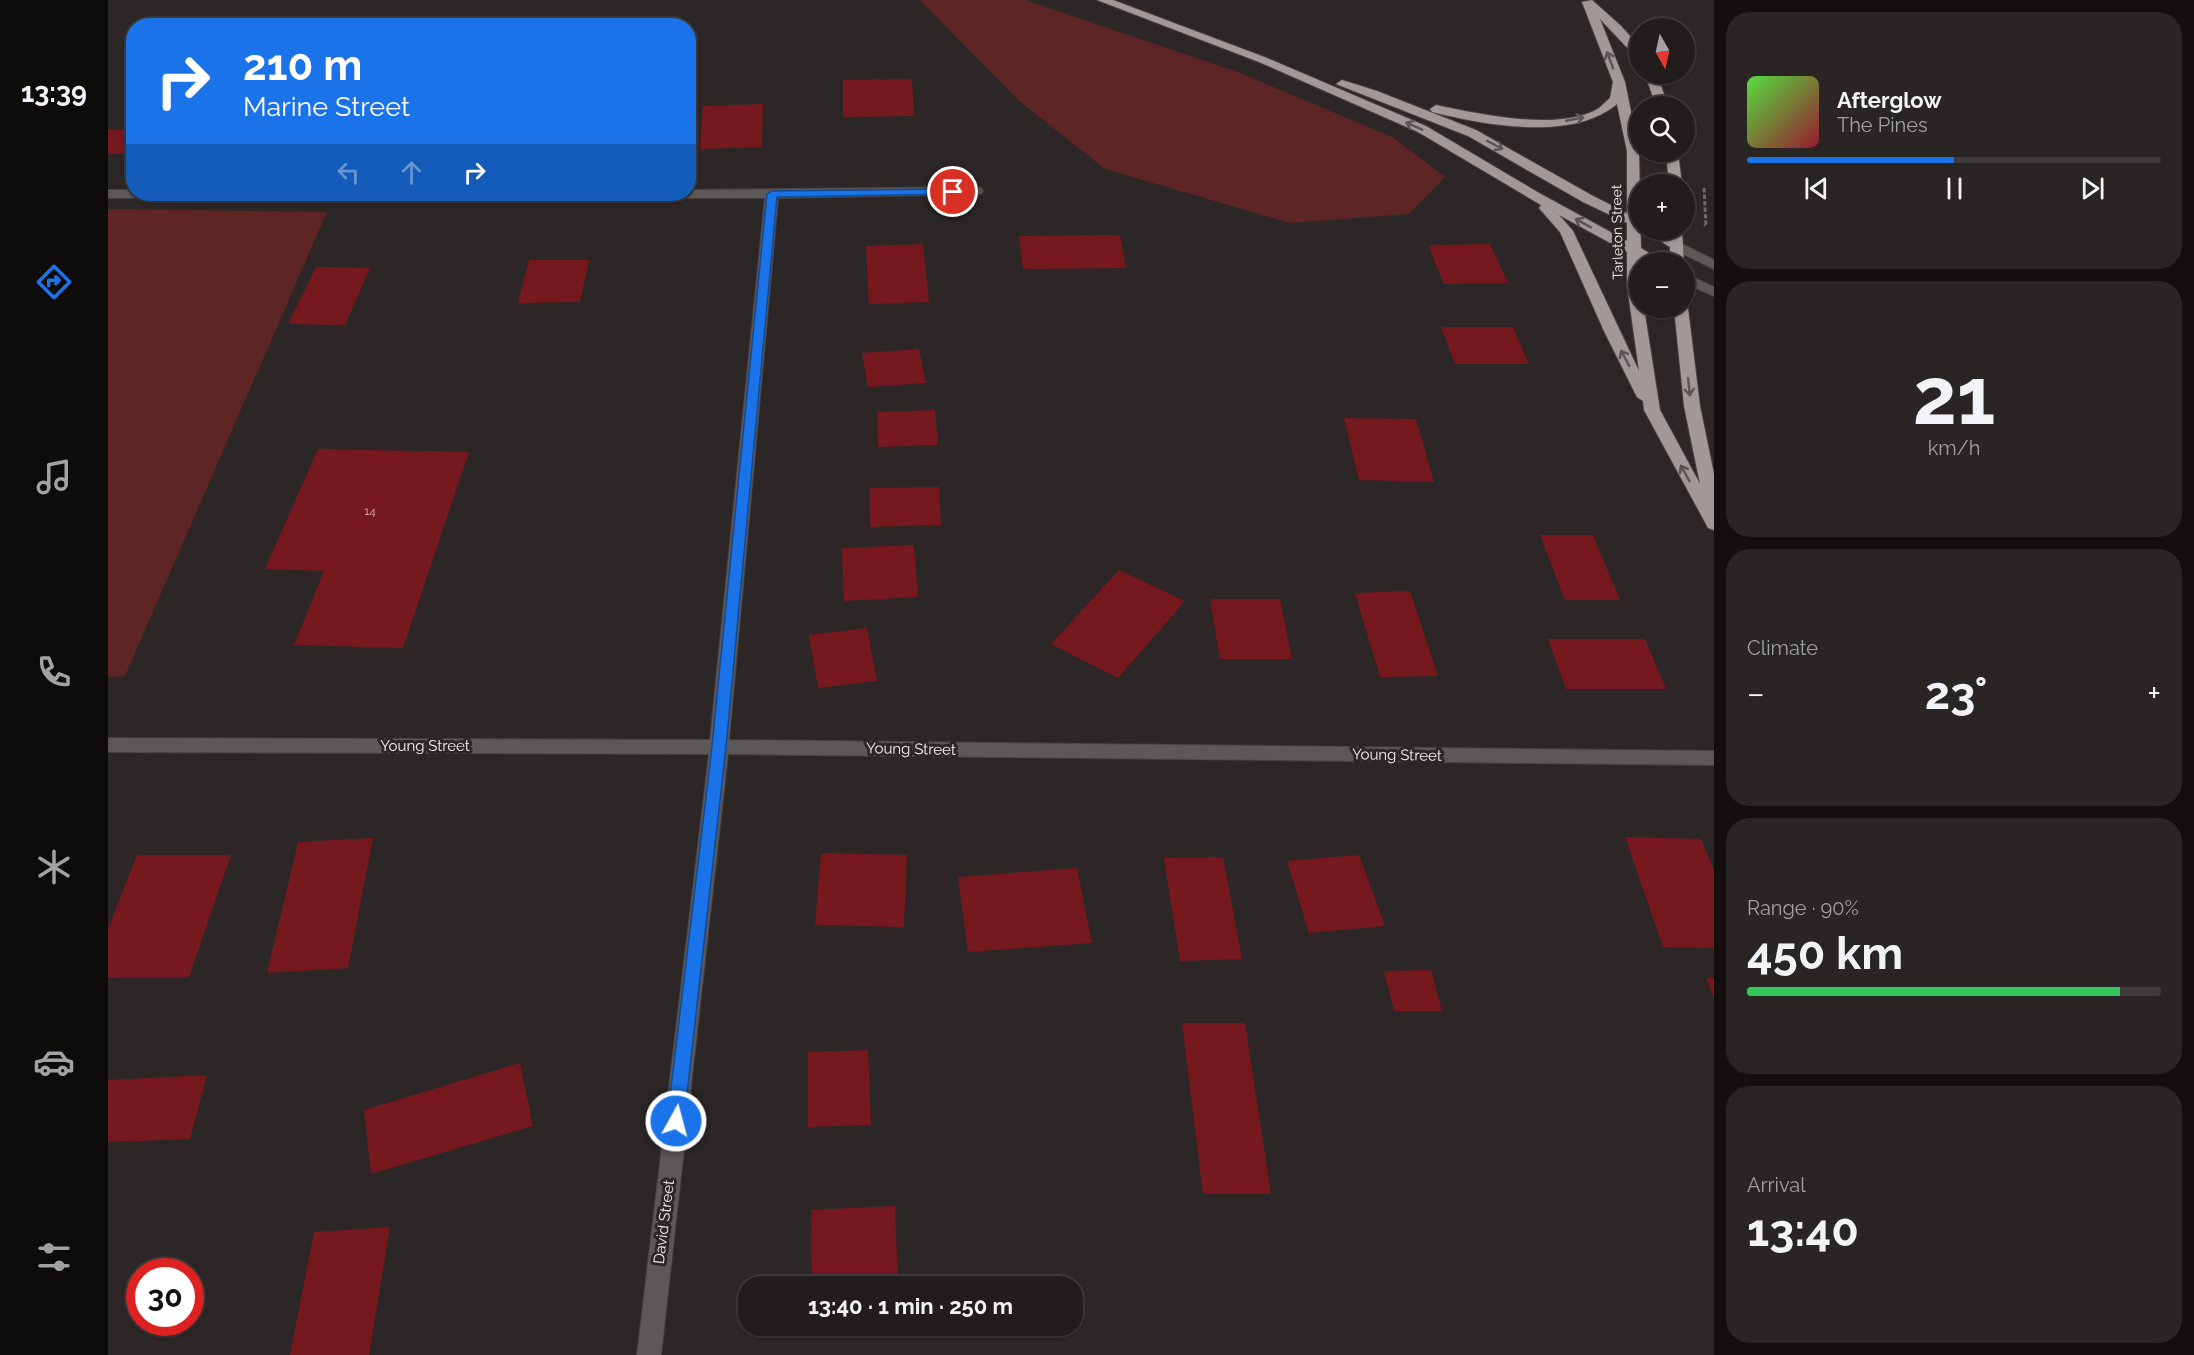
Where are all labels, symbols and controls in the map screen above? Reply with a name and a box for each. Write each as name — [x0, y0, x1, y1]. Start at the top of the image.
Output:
north arrow — [1629, 18, 1695, 84]
map controls — [1629, 18, 1695, 318]
text: 210 m — [243, 41, 362, 90]
icon: right — [144, 42, 222, 120]
one-way arrow — [1604, 51, 1615, 70]
text: 13:39 — [21, 77, 87, 108]
text: Afterglow — [1837, 87, 1942, 113]
text: Marine Street — [243, 91, 410, 122]
button: search — [1629, 96, 1695, 162]
one-way arrow — [1565, 113, 1585, 124]
text: The Pines — [1837, 113, 1928, 137]
one-way arrow — [1405, 120, 1423, 131]
one-way arrow — [1486, 139, 1503, 151]
icon: left — [332, 156, 365, 189]
icon: ahead — [395, 156, 428, 189]
icon: right — [458, 156, 491, 189]
pin — [927, 166, 978, 217]
icon: previous — [1800, 172, 1833, 205]
icon: pause — [1938, 172, 1971, 205]
icon: next — [2076, 172, 2109, 205]
button: + — [1629, 174, 1695, 240]
icon: arrive — [936, 175, 969, 208]
street label: Tarleton Street — [1608, 184, 1626, 280]
one-way arrow — [1575, 217, 1592, 229]
button: − — [1629, 252, 1695, 318]
icon: directions — [33, 261, 75, 303]
one-way arrow — [1619, 350, 1631, 367]
text: 21 — [1913, 351, 1995, 442]
one-way arrow — [1684, 376, 1695, 396]
text: km/h — [1928, 436, 1980, 460]
icon: music — [33, 456, 75, 498]
one-way arrow — [1679, 465, 1691, 482]
house number: 14 — [364, 504, 376, 518]
text: Climate — [1747, 636, 1818, 660]
icon: phone — [33, 651, 75, 693]
text: 23° — [1925, 667, 1987, 720]
text: − — [1747, 674, 1765, 713]
text: + — [2147, 674, 2161, 713]
street label: Young Street — [380, 737, 470, 755]
street label: Young Street — [866, 739, 956, 759]
street label: Young Street — [1352, 745, 1442, 765]
icon: climate — [33, 846, 75, 888]
text: Range · 90% — [1747, 896, 1859, 920]
text: 450 km — [1747, 927, 1903, 980]
icon: car — [33, 1041, 75, 1083]
position arrow — [644, 1089, 708, 1153]
text: Arrival — [1747, 1173, 1806, 1197]
street label: David Street — [650, 1179, 678, 1265]
text: 13:40 — [1747, 1204, 1859, 1257]
icon: filters — [33, 1236, 75, 1278]
speed limit sign: 30 — [126, 1258, 204, 1336]
text: 13:40 · 1 min · 250 m — [808, 1293, 1013, 1319]

